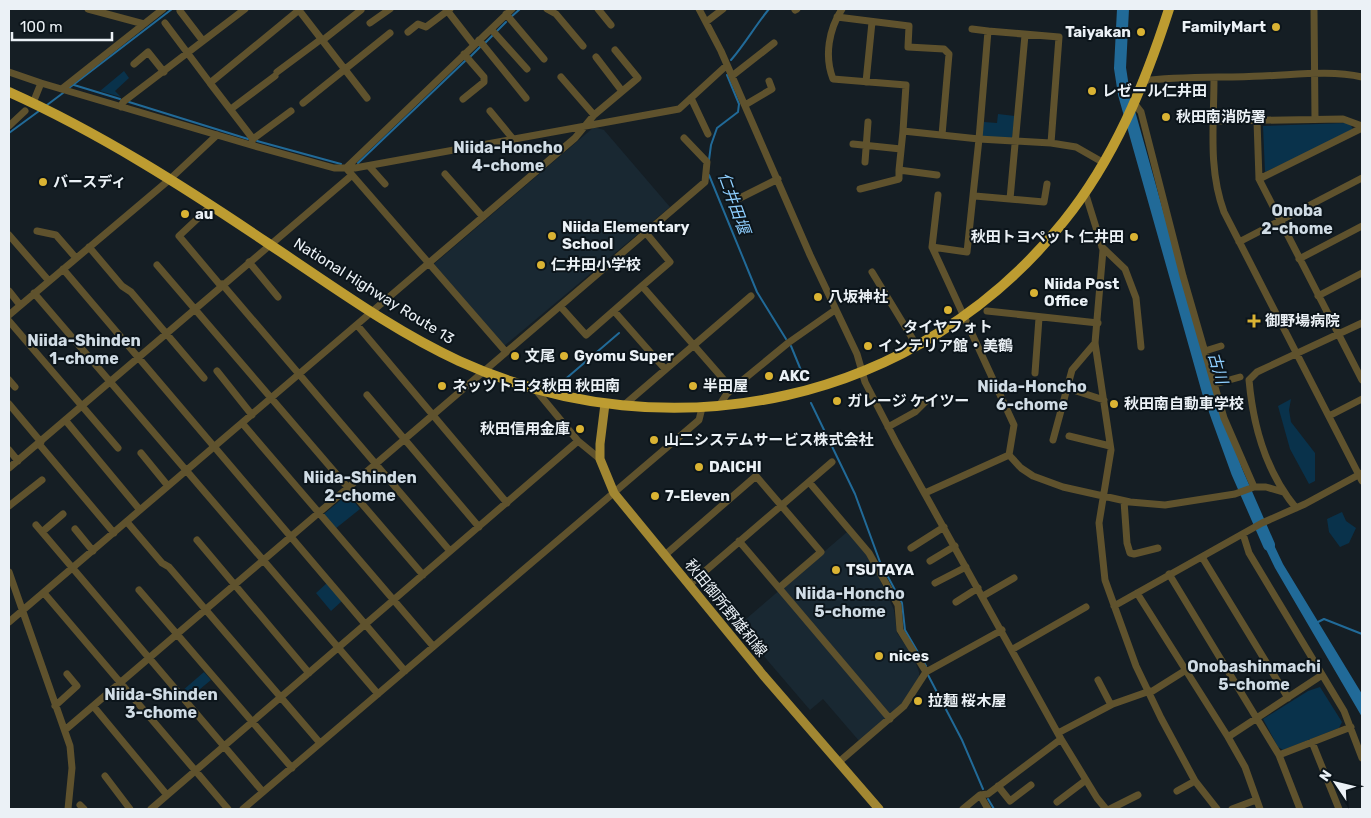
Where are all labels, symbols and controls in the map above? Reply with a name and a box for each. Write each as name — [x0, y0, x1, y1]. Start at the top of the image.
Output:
scale bar — [12, 10, 112, 42]
text: 100 m — [20, 18, 62, 36]
place label: FamilyMart — [1182, 18, 1266, 36]
marker: FamilyMart — [1270, 21, 1282, 33]
place label: Taiyakan — [1065, 23, 1131, 41]
marker: Taiyakan — [1135, 26, 1147, 38]
place label: レゼール仁井田 — [1102, 82, 1207, 100]
marker: レゼール仁井田 — [1086, 85, 1098, 97]
place label: 秋田南消防署 — [1176, 108, 1266, 126]
marker: 秋田南消防署 — [1160, 111, 1172, 123]
district label: Niida-Honcho 4-chome — [453, 138, 563, 175]
water label: 仁井田堰 — [714, 170, 755, 239]
place label: バースディ — [53, 173, 126, 191]
marker: バースディ — [37, 176, 49, 188]
district label: Onoba 2-chome — [1261, 201, 1333, 238]
place label: au — [195, 205, 213, 223]
marker: au — [179, 208, 191, 220]
place label: Niida Elementary School — [562, 218, 690, 253]
place label: 秋田トヨペット 仁井田 — [971, 228, 1124, 246]
marker: Niida Elementary School — [546, 230, 558, 242]
marker: 秋田トヨペット 仁井田 — [1128, 231, 1140, 243]
street label: National Highway Route 13 — [290, 234, 458, 348]
place label: 仁井田小学校 — [551, 256, 641, 274]
marker: 仁井田小学校 — [535, 259, 547, 271]
place label: Niida Post Office — [1044, 275, 1119, 310]
marker: Niida Post Office — [1028, 287, 1040, 299]
place label: 八坂神社 — [828, 288, 888, 306]
marker: 八坂神社 — [812, 291, 824, 303]
marker: タイヤフォト — [942, 304, 954, 316]
place label: 御野場病院 — [1265, 312, 1340, 330]
marker: 御野場病院 — [1247, 314, 1261, 328]
place label: タイヤフォト — [903, 318, 993, 336]
district label: Niida-Shinden 1-chome — [27, 331, 141, 368]
place label: インテリア館・美鶴 — [878, 337, 1013, 355]
marker: インテリア館・美鶴 — [862, 340, 874, 352]
place label: 文尾 — [525, 347, 555, 365]
place label: Gyomu Super — [574, 347, 674, 365]
marker: 文尾 — [509, 350, 521, 362]
marker: Gyomu Super — [558, 350, 570, 362]
water label: 古川 — [1204, 350, 1232, 388]
place label: AKC — [779, 367, 810, 385]
marker: AKC — [763, 370, 775, 382]
place label: ネッツトヨタ秋田 秋田南 — [452, 377, 620, 395]
place label: 半田屋 — [703, 377, 748, 395]
district label: Niida-Honcho 6-chome — [977, 377, 1087, 414]
marker: ネッツトヨタ秋田 秋田南 — [436, 380, 448, 392]
marker: 半田屋 — [687, 380, 699, 392]
place label: ガレージ ケイツー — [847, 392, 970, 410]
marker: ガレージ ケイツー — [831, 395, 843, 407]
place label: 秋田南自動車学校 — [1124, 395, 1244, 413]
marker: 秋田南自動車学校 — [1108, 398, 1120, 410]
place label: 秋田信用金庫 — [480, 420, 570, 438]
marker: 秋田信用金庫 — [574, 423, 586, 435]
place label: 山二システムサービス株式会社 — [664, 431, 874, 449]
marker: 山二システムサービス株式会社 — [648, 434, 660, 446]
place label: DAICHI — [709, 458, 762, 476]
marker: DAICHI — [693, 461, 705, 473]
district label: Niida-Shinden 2-chome — [303, 468, 417, 505]
place label: 7-Eleven — [665, 487, 730, 505]
marker: 7-Eleven — [649, 490, 661, 502]
street label: 秋田御所野雄和線 — [681, 556, 771, 660]
place label: TSUTAYA — [846, 561, 914, 579]
marker: TSUTAYA — [830, 564, 842, 576]
district label: Niida-Honcho 5-chome — [795, 584, 905, 621]
place label: nices — [889, 647, 929, 665]
marker: nices — [873, 650, 885, 662]
district label: Onobashinmachi 5-chome — [1187, 657, 1321, 694]
district label: Niida-Shinden 3-chome — [104, 685, 218, 722]
place label: 拉麺 桜木屋 — [928, 692, 1006, 710]
marker: 拉麺 桜木屋 — [912, 695, 924, 707]
north arrow — [1311, 758, 1361, 808]
text: N — [1316, 767, 1336, 785]

